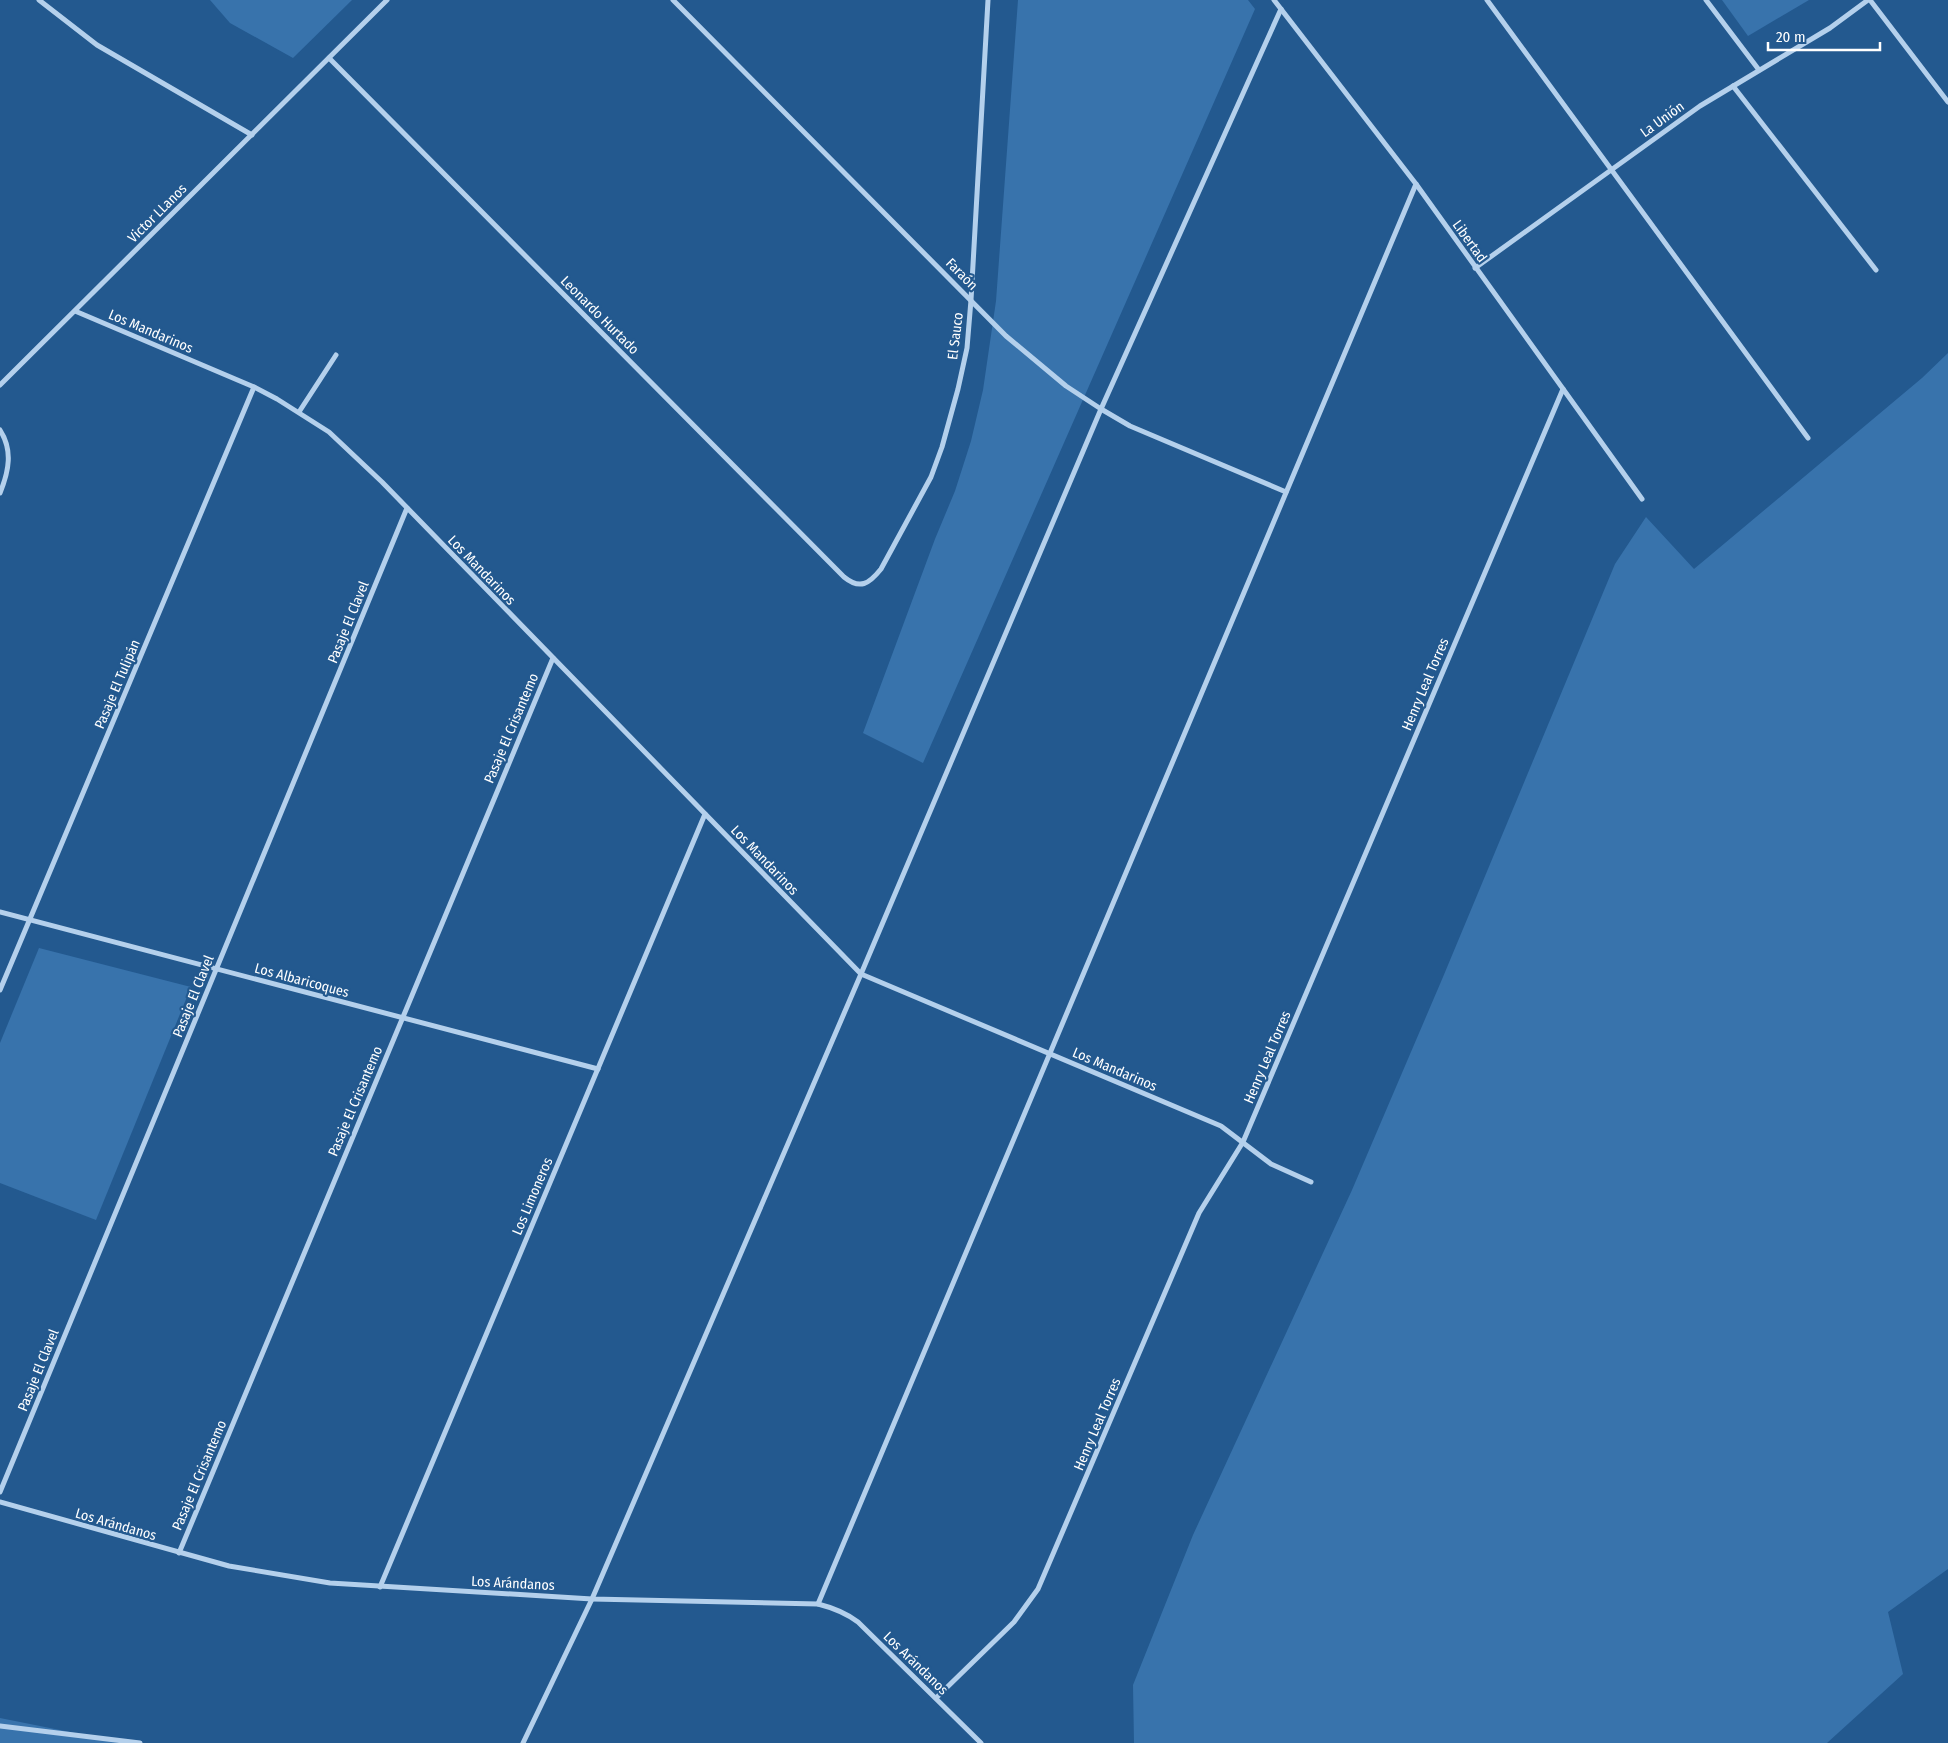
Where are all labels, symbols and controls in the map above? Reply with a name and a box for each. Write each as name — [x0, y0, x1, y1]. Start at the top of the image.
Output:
scale bar — [1768, 20, 1880, 52]
text: 20 m — [1776, 28, 1806, 46]
street label: La Unión — [1637, 98, 1688, 141]
street label: Victor LLanos — [124, 180, 190, 246]
street label: Libertad — [1449, 217, 1491, 266]
street label: Faraón — [942, 255, 981, 294]
street label: Leonardo Hurtado — [557, 273, 642, 358]
street label: Los Mandarinos — [106, 306, 196, 357]
street label: El Sauco — [944, 311, 967, 361]
street label: Los Mandarinos — [444, 532, 519, 609]
street label: Pasaje El Clavel — [324, 578, 373, 666]
street label: Henry Leal Torres — [1398, 635, 1453, 733]
street label: Pasaje El Tulipán — [91, 637, 144, 731]
street label: Pasaje El Crisantemo — [481, 671, 542, 786]
street label: Los Mandarinos — [727, 822, 802, 899]
street label: Pasaje El Clavel — [169, 952, 218, 1040]
street label: Los Albaricoques — [253, 960, 351, 1001]
street label: Henry Leal Torres — [1240, 1008, 1295, 1106]
street label: Pasaje El Crisantemo — [325, 1044, 386, 1159]
street label: Los Mandarinos — [1070, 1044, 1160, 1095]
street label: Los Limoneros — [509, 1155, 556, 1238]
street label: Pasaje El Clavel — [14, 1326, 63, 1414]
street label: Henry Leal Torres — [1070, 1375, 1125, 1473]
street label: Pasaje El Crisantemo — [169, 1418, 230, 1533]
street label: Los Arándanos — [73, 1505, 158, 1544]
street label: Los Arándanos — [471, 1573, 555, 1594]
street label: Los Arándanos — [880, 1628, 952, 1699]

